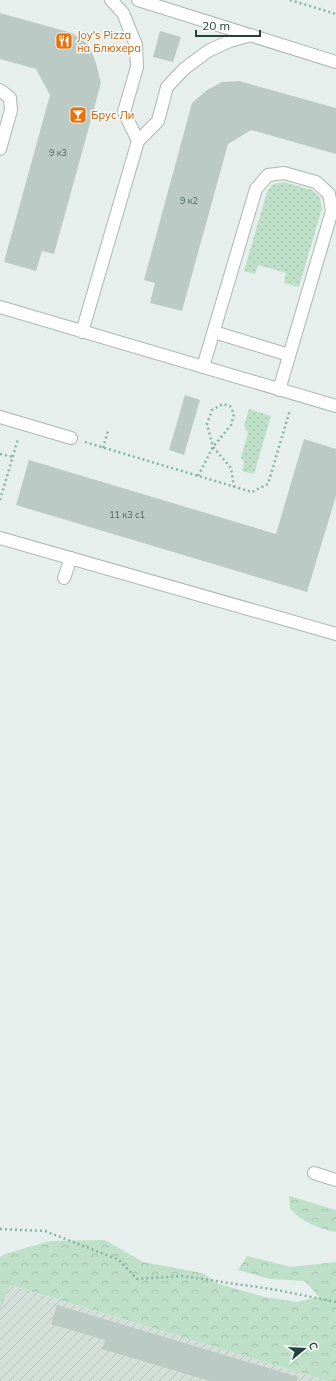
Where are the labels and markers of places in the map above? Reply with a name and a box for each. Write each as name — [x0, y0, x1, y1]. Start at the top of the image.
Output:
place label: Joy's Pizza на Блюхера — [77, 28, 141, 55]
restaurant icon: Joy's Pizza на Блюхера — [54, 31, 74, 51]
bar icon: Брус Ли — [68, 105, 88, 125]
place label: Брус Ли — [91, 108, 134, 122]

